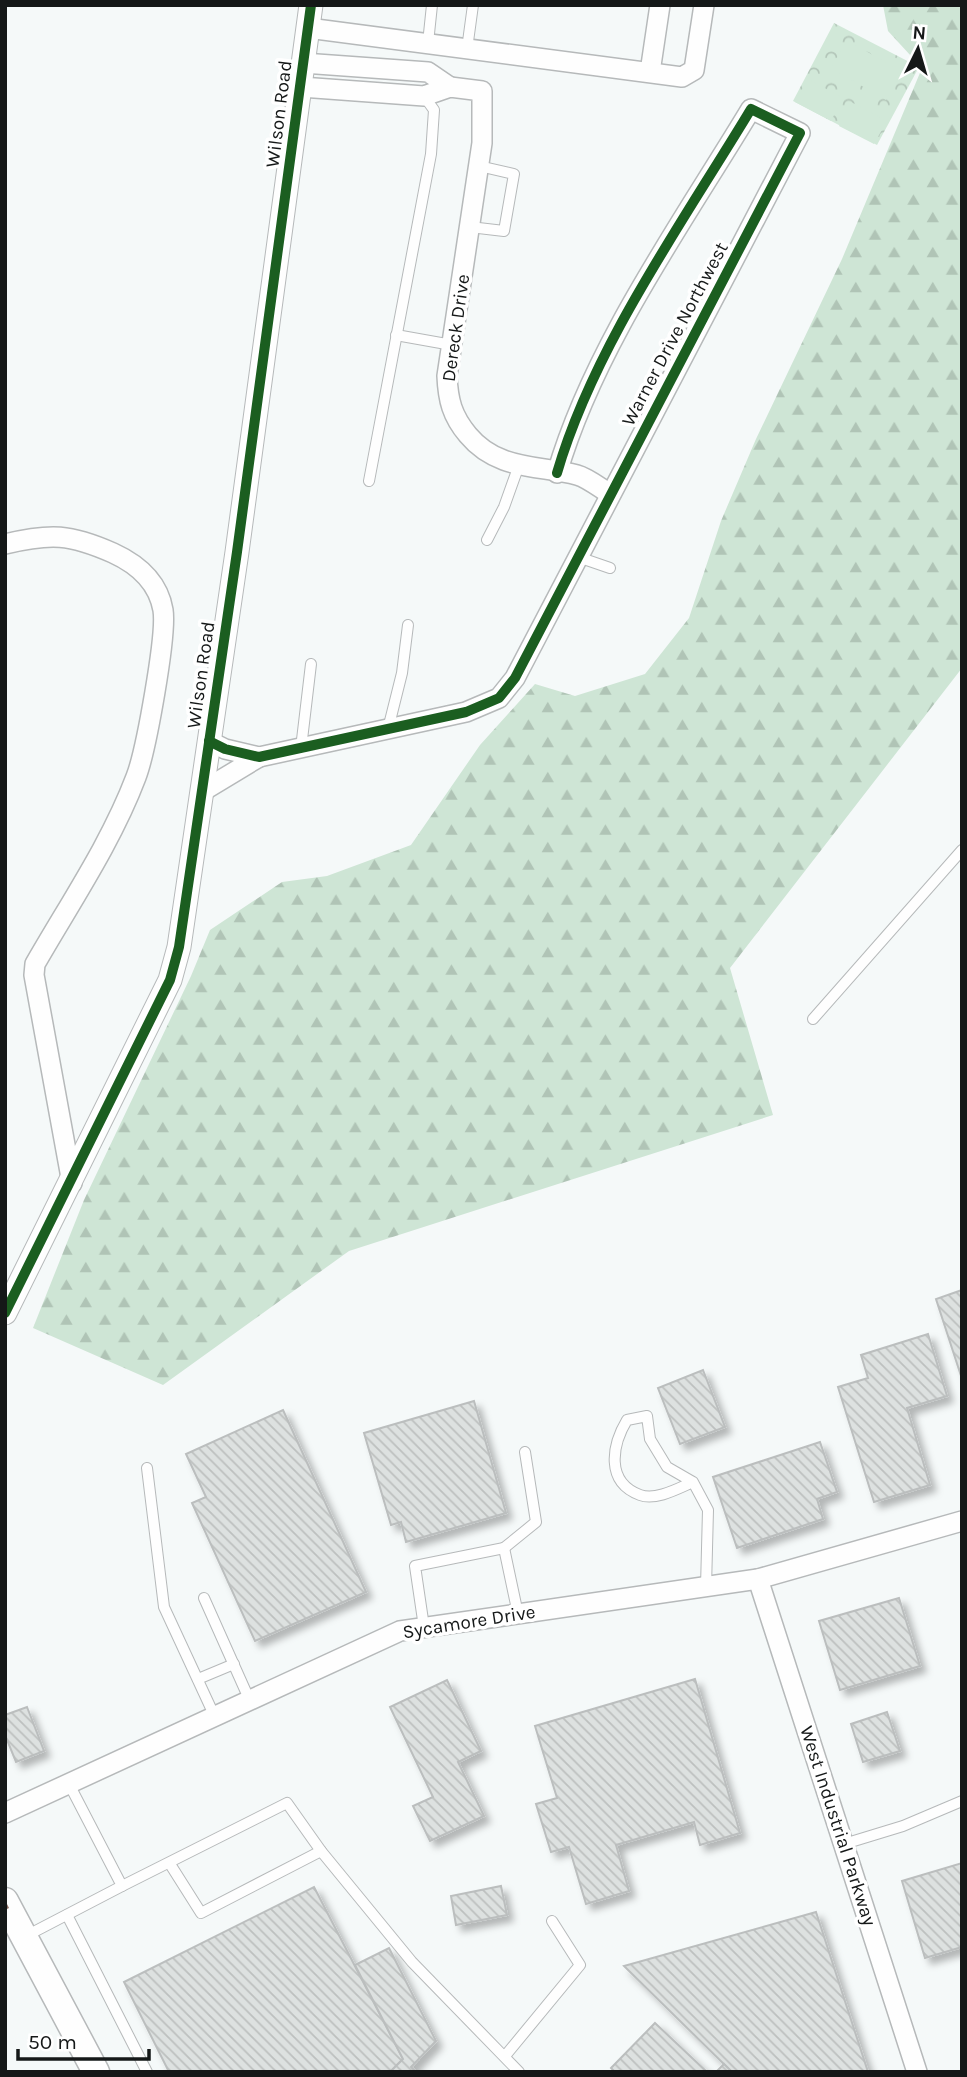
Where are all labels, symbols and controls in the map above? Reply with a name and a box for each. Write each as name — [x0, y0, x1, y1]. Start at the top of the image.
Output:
north arrow — [883, 14, 953, 84]
text: N — [912, 22, 927, 45]
street label: Wilson Road — [261, 59, 297, 169]
street label: Warner Drive Northwest — [617, 238, 733, 430]
street label: Dereck Drive — [438, 273, 474, 383]
street label: Wilson Road — [183, 620, 219, 730]
street label: Sycamore Drive — [401, 1601, 537, 1643]
street label: West Industrial Parkway — [795, 1723, 881, 1929]
scale bar — [18, 2018, 149, 2062]
text: 50 m — [28, 2030, 77, 2054]

